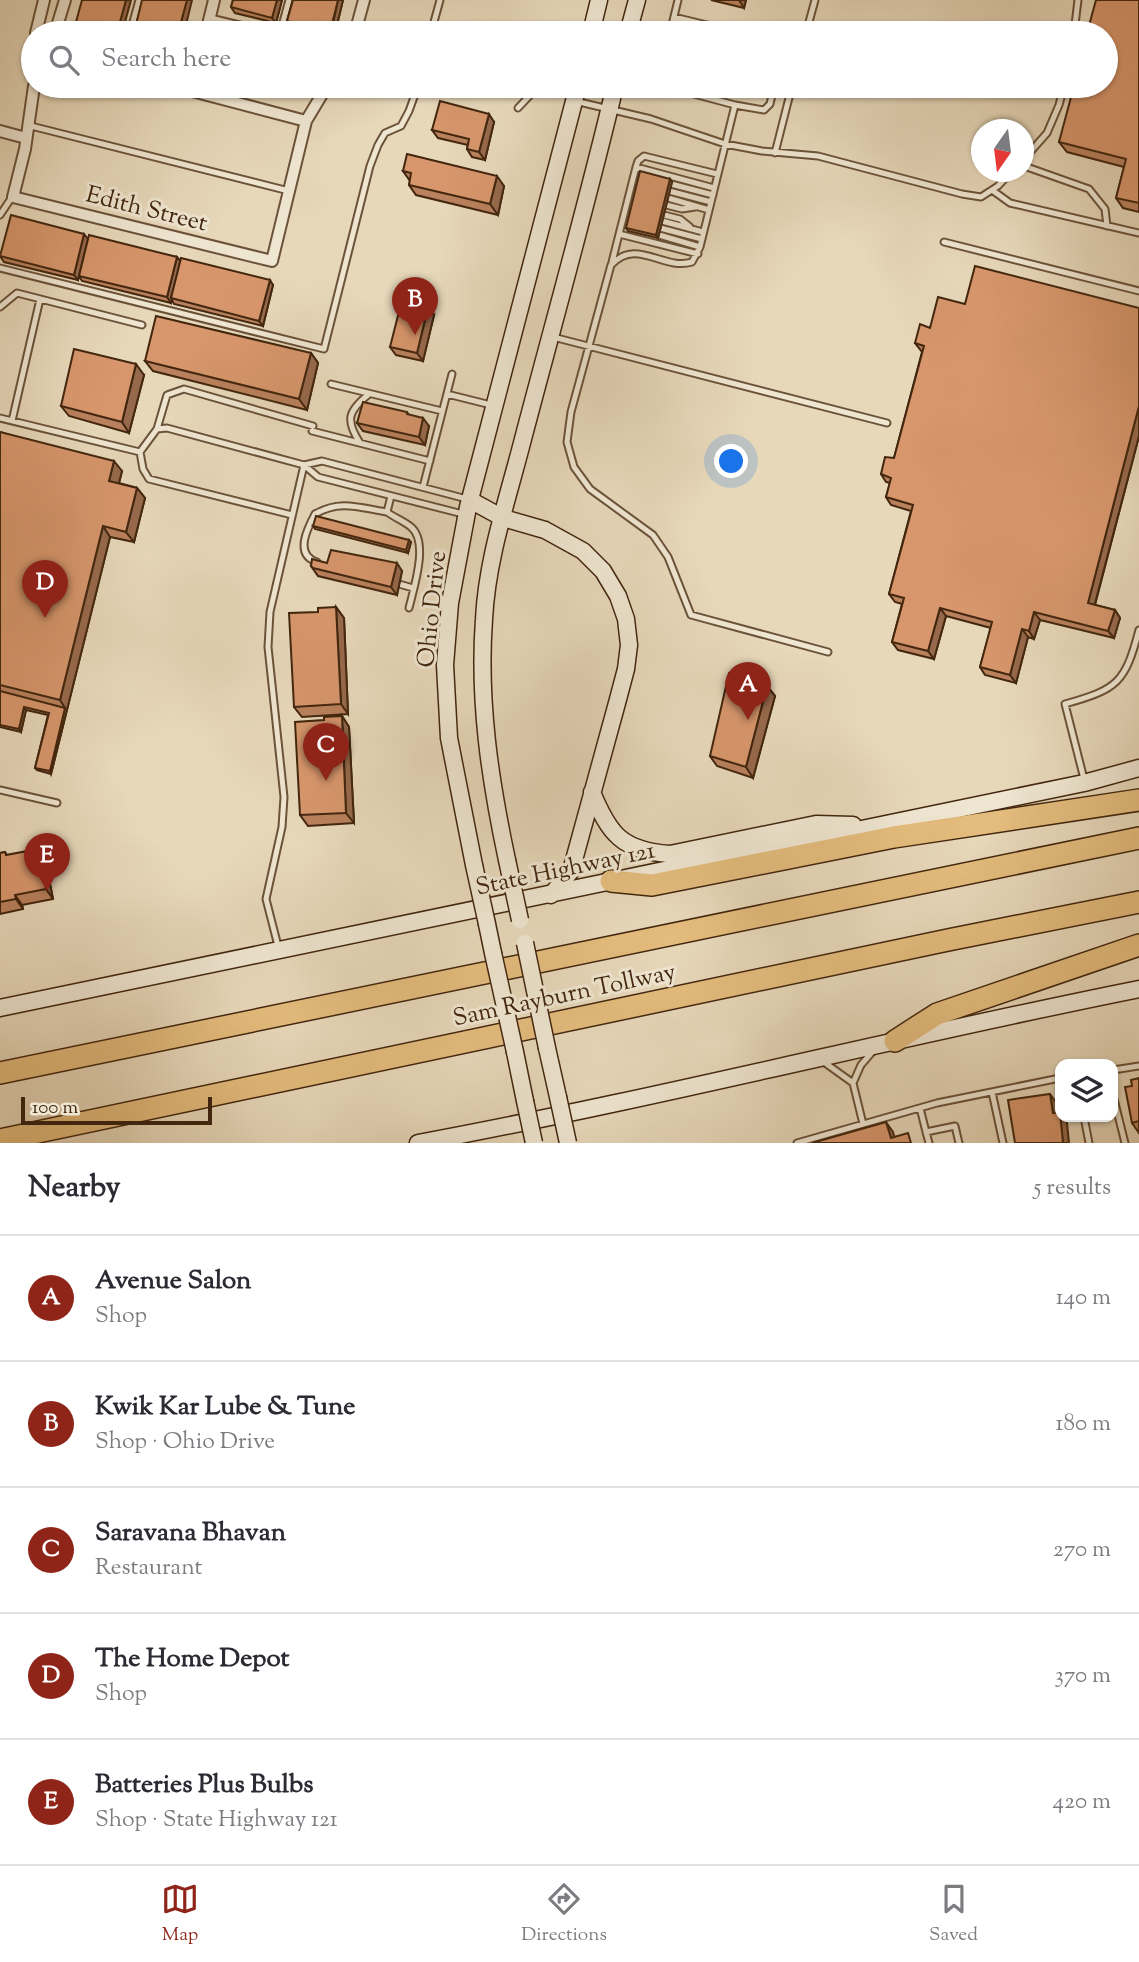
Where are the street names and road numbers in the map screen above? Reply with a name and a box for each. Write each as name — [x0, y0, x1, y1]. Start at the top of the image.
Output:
street label: Edith Street — [82, 178, 211, 241]
street label: Ohio Drive — [410, 549, 456, 669]
street label: State Highway 121 — [473, 834, 658, 906]
street label: Sam Rayburn Tollway — [450, 956, 679, 1036]

